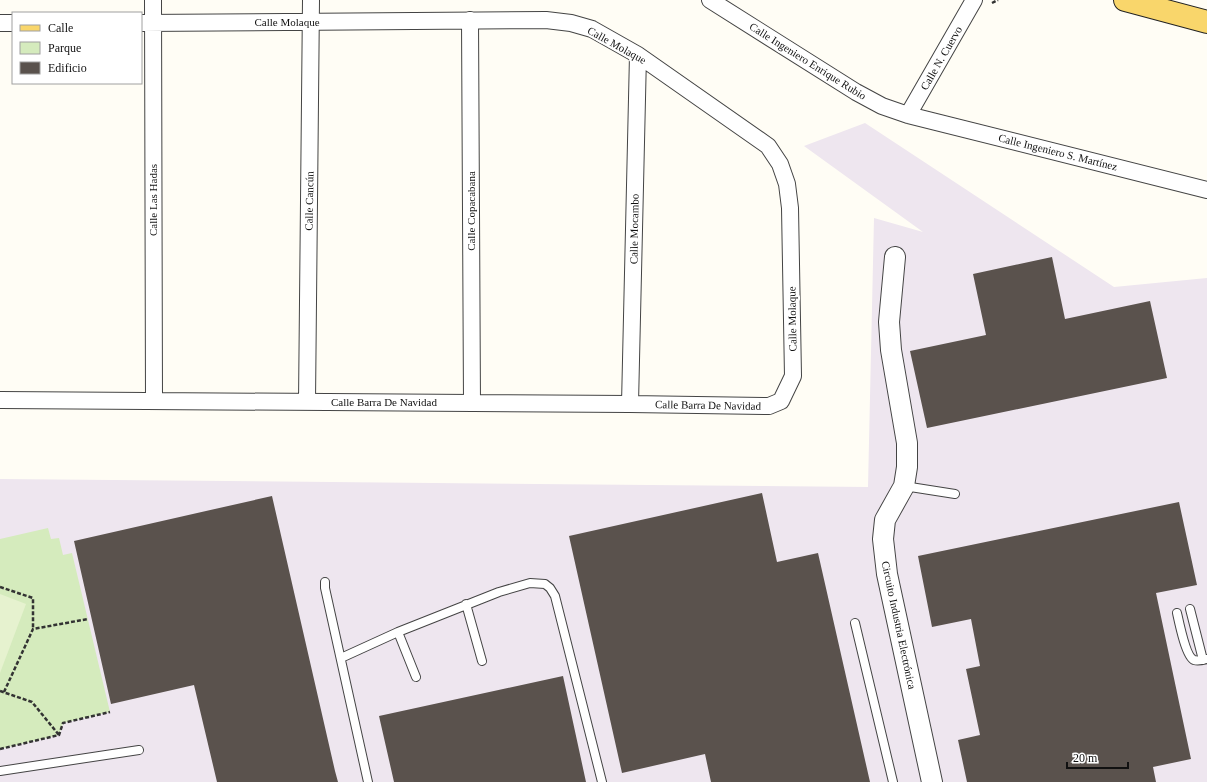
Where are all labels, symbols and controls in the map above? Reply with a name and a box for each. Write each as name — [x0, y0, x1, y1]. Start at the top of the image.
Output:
legend — [12, 12, 142, 84]
street label: Calle Molaque — [254, 16, 320, 28]
street label: Calle Ingeniero Enrique Rubio — [747, 20, 869, 102]
text: Calle — [48, 21, 73, 35]
street label: Calle N. Cuervo — [918, 23, 964, 92]
street label: Calle Molaque — [586, 24, 648, 66]
text: Parque — [48, 41, 81, 55]
text: Edificio — [48, 61, 87, 75]
street label: Calle Ingeniero S. Martínez — [997, 131, 1119, 173]
street label: Calle Las Hadas — [147, 164, 159, 236]
street label: Calle Cancún — [302, 171, 316, 231]
street label: Calle Copacabana — [465, 171, 477, 251]
street label: Calle Mocambo — [627, 193, 641, 264]
street label: Calle Molaque — [785, 286, 799, 352]
street label: Calle Barra De Navidad — [331, 396, 437, 408]
street label: Calle Barra De Navidad — [655, 398, 762, 412]
street label: Circuito Industria Electrónica — [880, 560, 918, 690]
scale bar — [1067, 744, 1128, 770]
text: 20 m — [1073, 751, 1098, 765]

